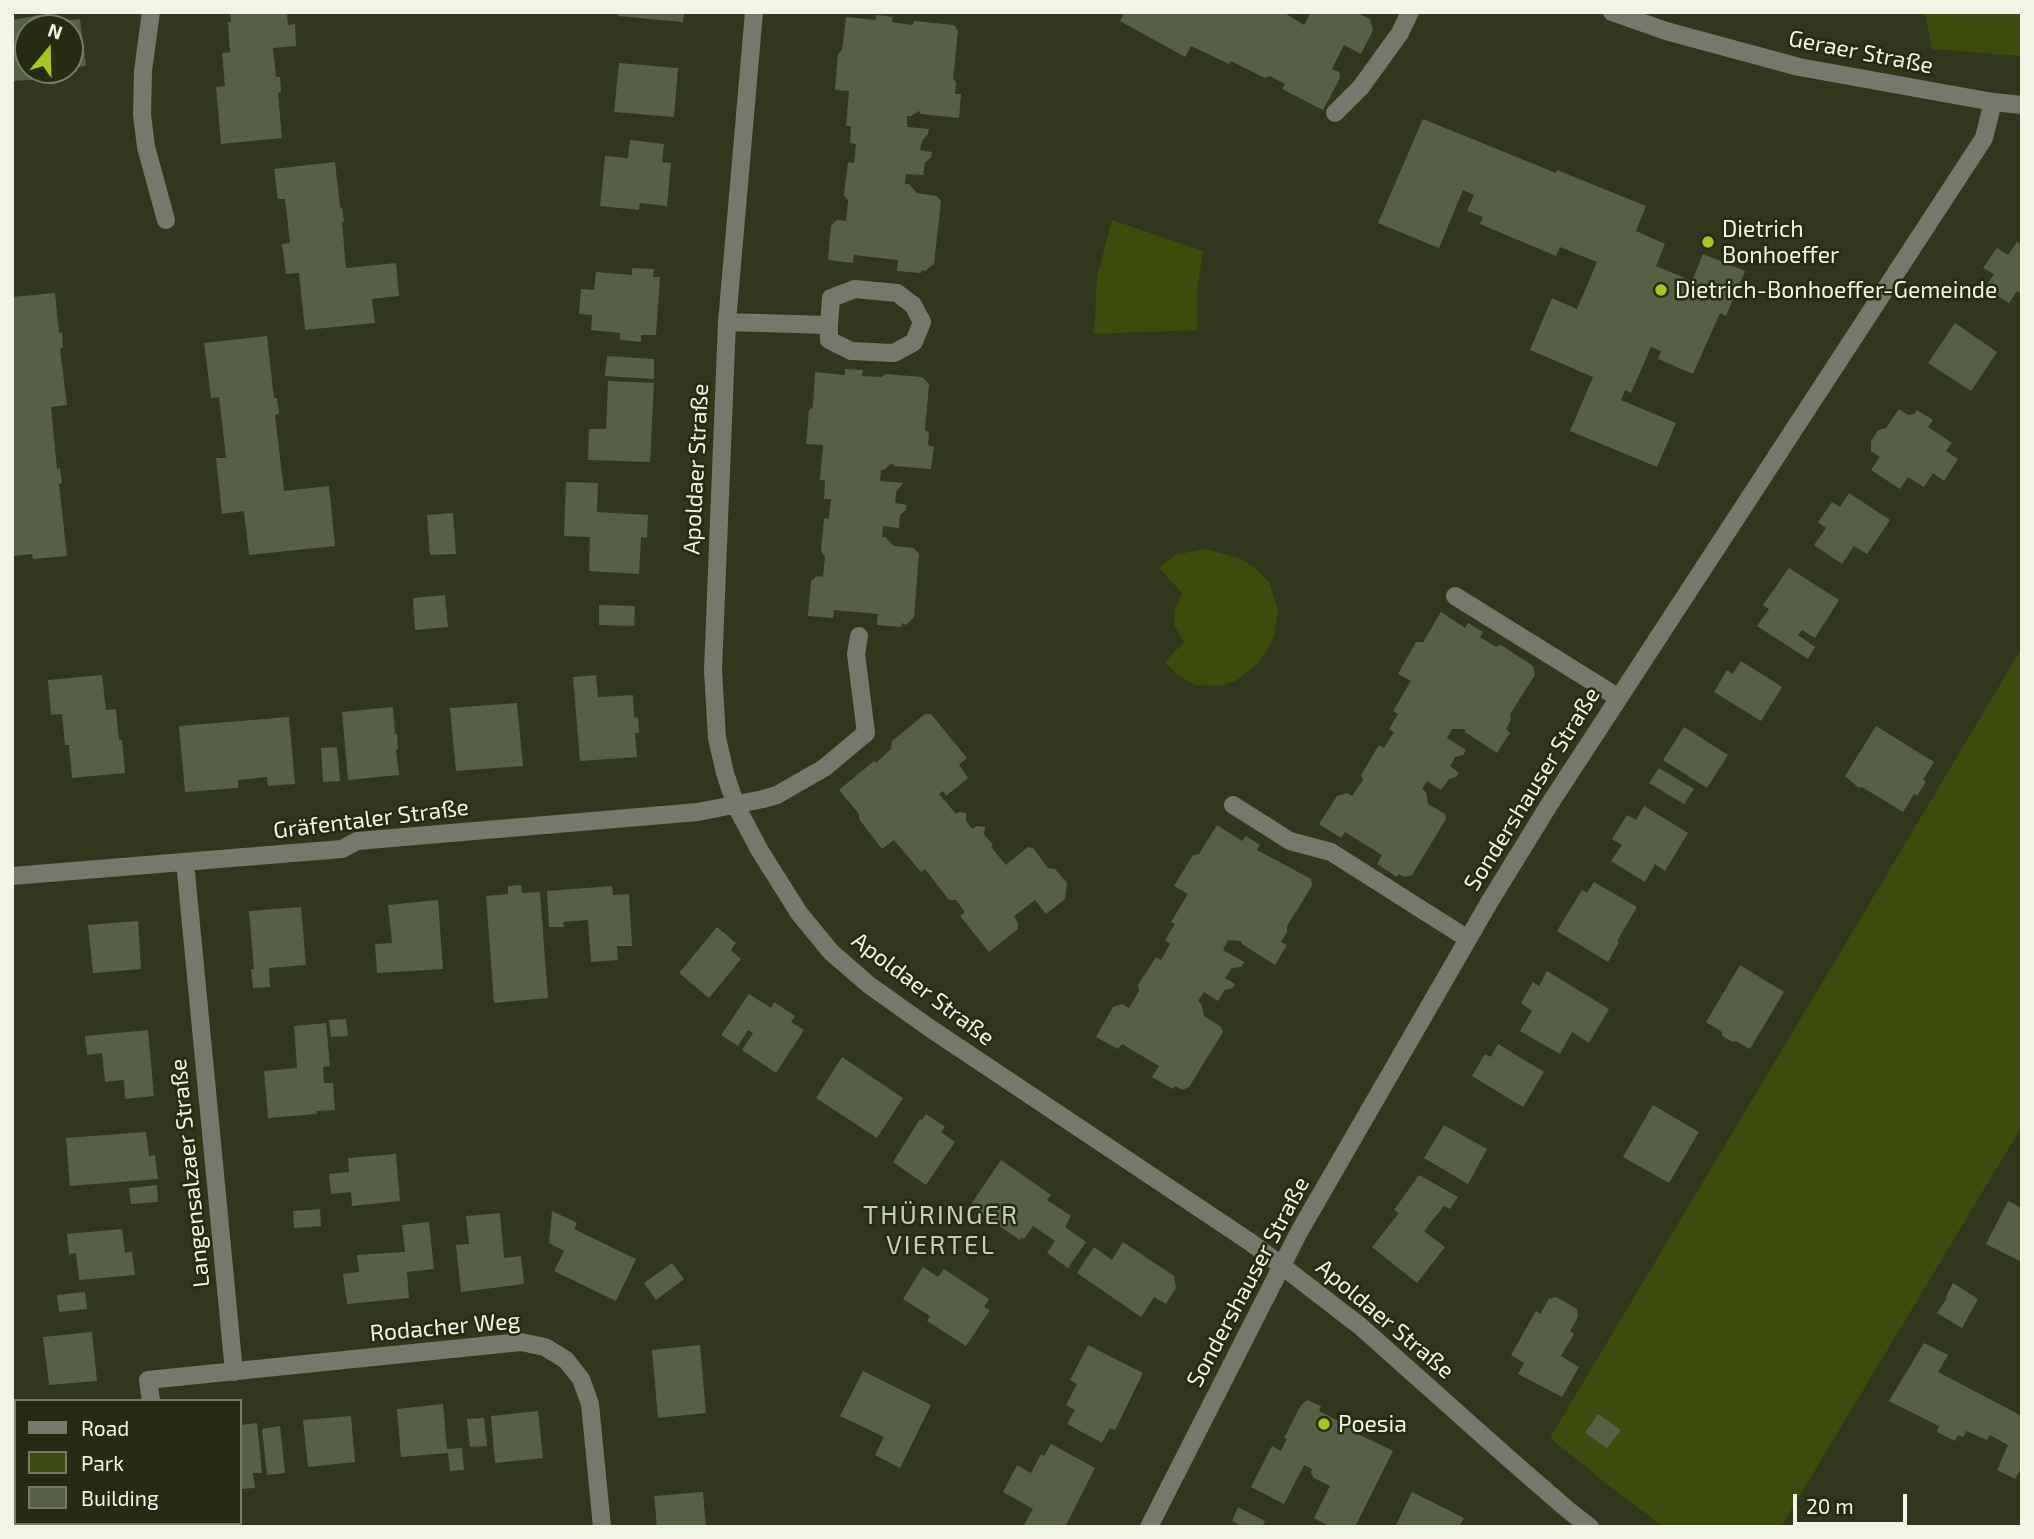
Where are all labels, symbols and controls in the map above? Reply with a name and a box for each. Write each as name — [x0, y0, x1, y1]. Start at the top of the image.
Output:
north arrow — [14, 14, 84, 84]
text: N — [45, 17, 66, 44]
street label: Geraer Straße — [1786, 24, 1936, 80]
place label: Dietrich Bonhoeffer — [1722, 215, 1839, 269]
marker: Dietrich Bonhoeffer — [1700, 234, 1716, 250]
place label: Dietrich-Bonhoeffer-Gemeinde — [1675, 276, 1997, 304]
marker: Dietrich-Bonhoeffer-Gemeinde — [1653, 282, 1669, 298]
street label: Apoldaer Straße — [678, 383, 714, 555]
street label: Sondershauser Straße — [1458, 682, 1606, 896]
street label: Gräfentaler Straße — [272, 793, 470, 845]
street label: Apoldaer Straße — [846, 926, 1000, 1052]
street label: Langensalzaer Straße — [164, 1057, 216, 1289]
street label: Sondershauser Straße — [1181, 1172, 1315, 1392]
district label: THÜRINGER VIERTEL — [864, 1199, 1018, 1260]
street label: Apoldaer Straße — [1311, 1253, 1459, 1385]
street label: Rodacher Weg — [369, 1307, 521, 1347]
legend — [14, 1399, 242, 1525]
place label: Poesia — [1338, 1410, 1407, 1438]
text: Road — [81, 1415, 129, 1440]
marker: Poesia — [1316, 1416, 1332, 1432]
text: Park — [81, 1450, 124, 1475]
scale bar — [1796, 1480, 1910, 1524]
text: Building — [81, 1485, 159, 1510]
text: 20 m — [1806, 1493, 1854, 1518]

